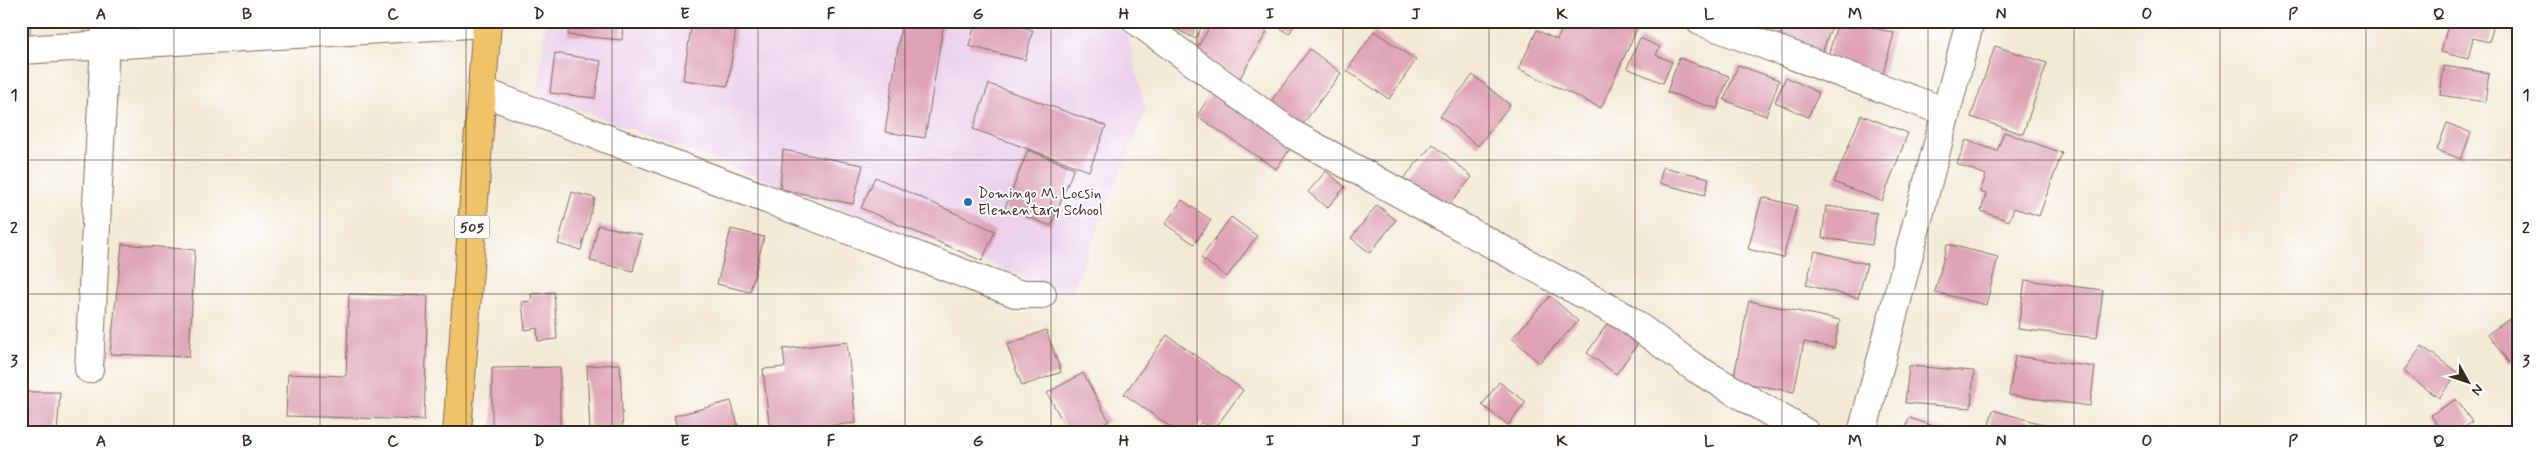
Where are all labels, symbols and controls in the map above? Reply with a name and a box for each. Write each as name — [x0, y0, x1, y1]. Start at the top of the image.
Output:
text: A — [96, 4, 106, 25]
text: B — [242, 4, 252, 25]
text: C — [387, 4, 399, 25]
text: D — [533, 4, 545, 25]
text: E — [680, 4, 690, 25]
text: F — [827, 4, 836, 25]
text: G — [973, 4, 984, 25]
text: H — [1119, 4, 1130, 25]
text: I — [1266, 4, 1275, 25]
text: J — [1411, 4, 1421, 25]
text: K — [1556, 4, 1568, 25]
text: L — [1704, 4, 1715, 25]
text: M — [1848, 4, 1862, 25]
text: N — [1996, 4, 2006, 25]
text: O — [2142, 4, 2153, 25]
text: P — [2288, 4, 2298, 25]
text: Q — [2433, 4, 2445, 25]
text: 1 — [10, 85, 18, 106]
text: 1 — [2522, 85, 2530, 106]
place label: Domingo M. Locsin Elementary School — [978, 184, 1103, 221]
marker: Domingo M. Locsin Elementary School — [962, 196, 974, 208]
road number: 505 — [454, 216, 490, 238]
text: 2 — [10, 218, 18, 239]
text: 2 — [2522, 218, 2530, 239]
text: 3 — [10, 351, 18, 372]
text: 3 — [2522, 351, 2530, 372]
north arrow — [2442, 356, 2492, 406]
text: N — [2467, 380, 2487, 399]
text: A — [96, 431, 106, 452]
text: B — [242, 431, 252, 452]
text: C — [387, 431, 399, 452]
text: D — [533, 431, 545, 452]
text: E — [680, 431, 690, 452]
text: F — [827, 431, 836, 452]
text: G — [973, 431, 984, 452]
text: H — [1119, 431, 1130, 452]
text: I — [1266, 431, 1275, 452]
text: J — [1411, 431, 1421, 452]
text: K — [1556, 431, 1568, 452]
text: L — [1704, 431, 1715, 452]
text: M — [1848, 431, 1862, 452]
text: N — [1996, 431, 2006, 452]
text: O — [2142, 431, 2153, 452]
text: P — [2288, 431, 2298, 452]
text: Q — [2433, 431, 2445, 452]

